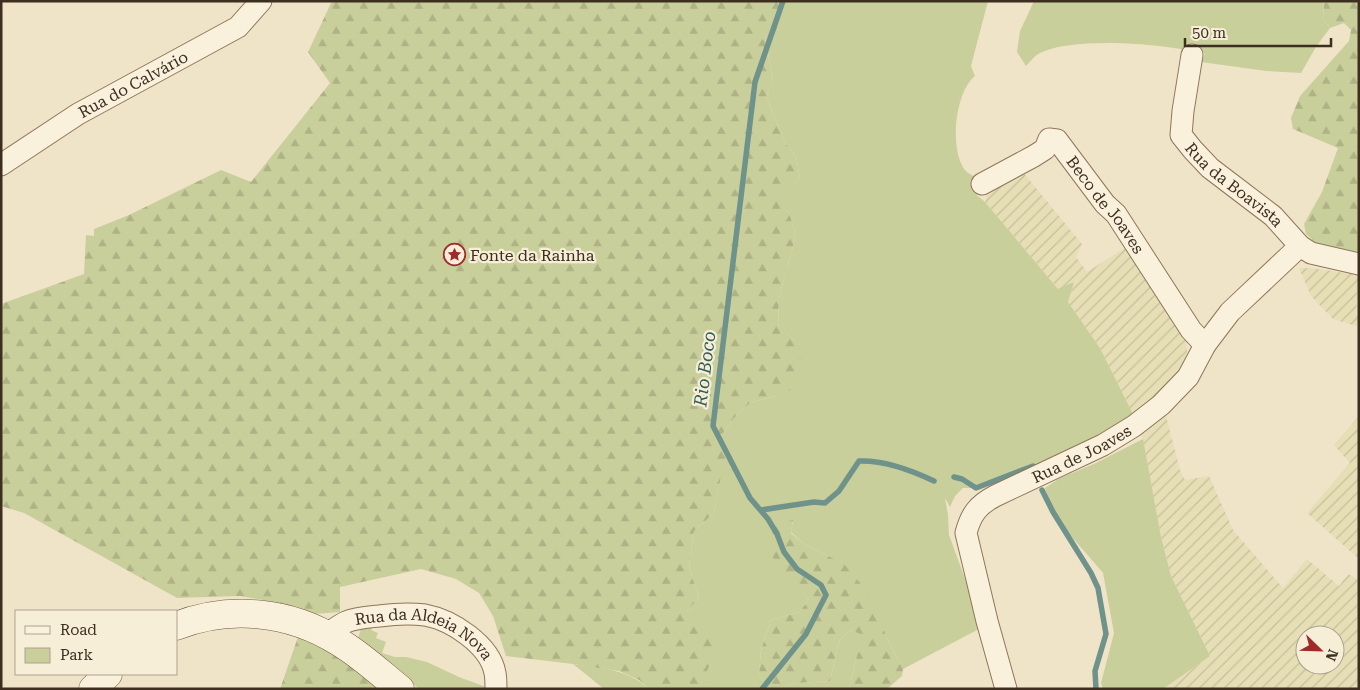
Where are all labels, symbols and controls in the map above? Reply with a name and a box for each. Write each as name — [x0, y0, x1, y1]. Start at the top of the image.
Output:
scale bar — [1185, 15, 1331, 47]
text: 50 m — [1192, 24, 1227, 42]
street label: Rua do Calvário — [75, 47, 192, 122]
street label: Rua da Boavista — [1181, 139, 1287, 231]
street label: Beco de Joaves — [1062, 152, 1148, 258]
place icon: Fonte da Rainha — [442, 243, 466, 267]
place label: Fonte da Rainha — [470, 246, 595, 265]
water label: Rio Boco — [689, 330, 720, 409]
street label: Rua de Joaves — [1029, 421, 1135, 487]
street label: Rua da Aldeia Nova — [353, 605, 497, 664]
legend — [15, 610, 178, 675]
text: Road — [60, 621, 97, 639]
north arrow — [1295, 625, 1345, 675]
text: Park — [60, 646, 94, 664]
text: N — [1322, 647, 1341, 663]

